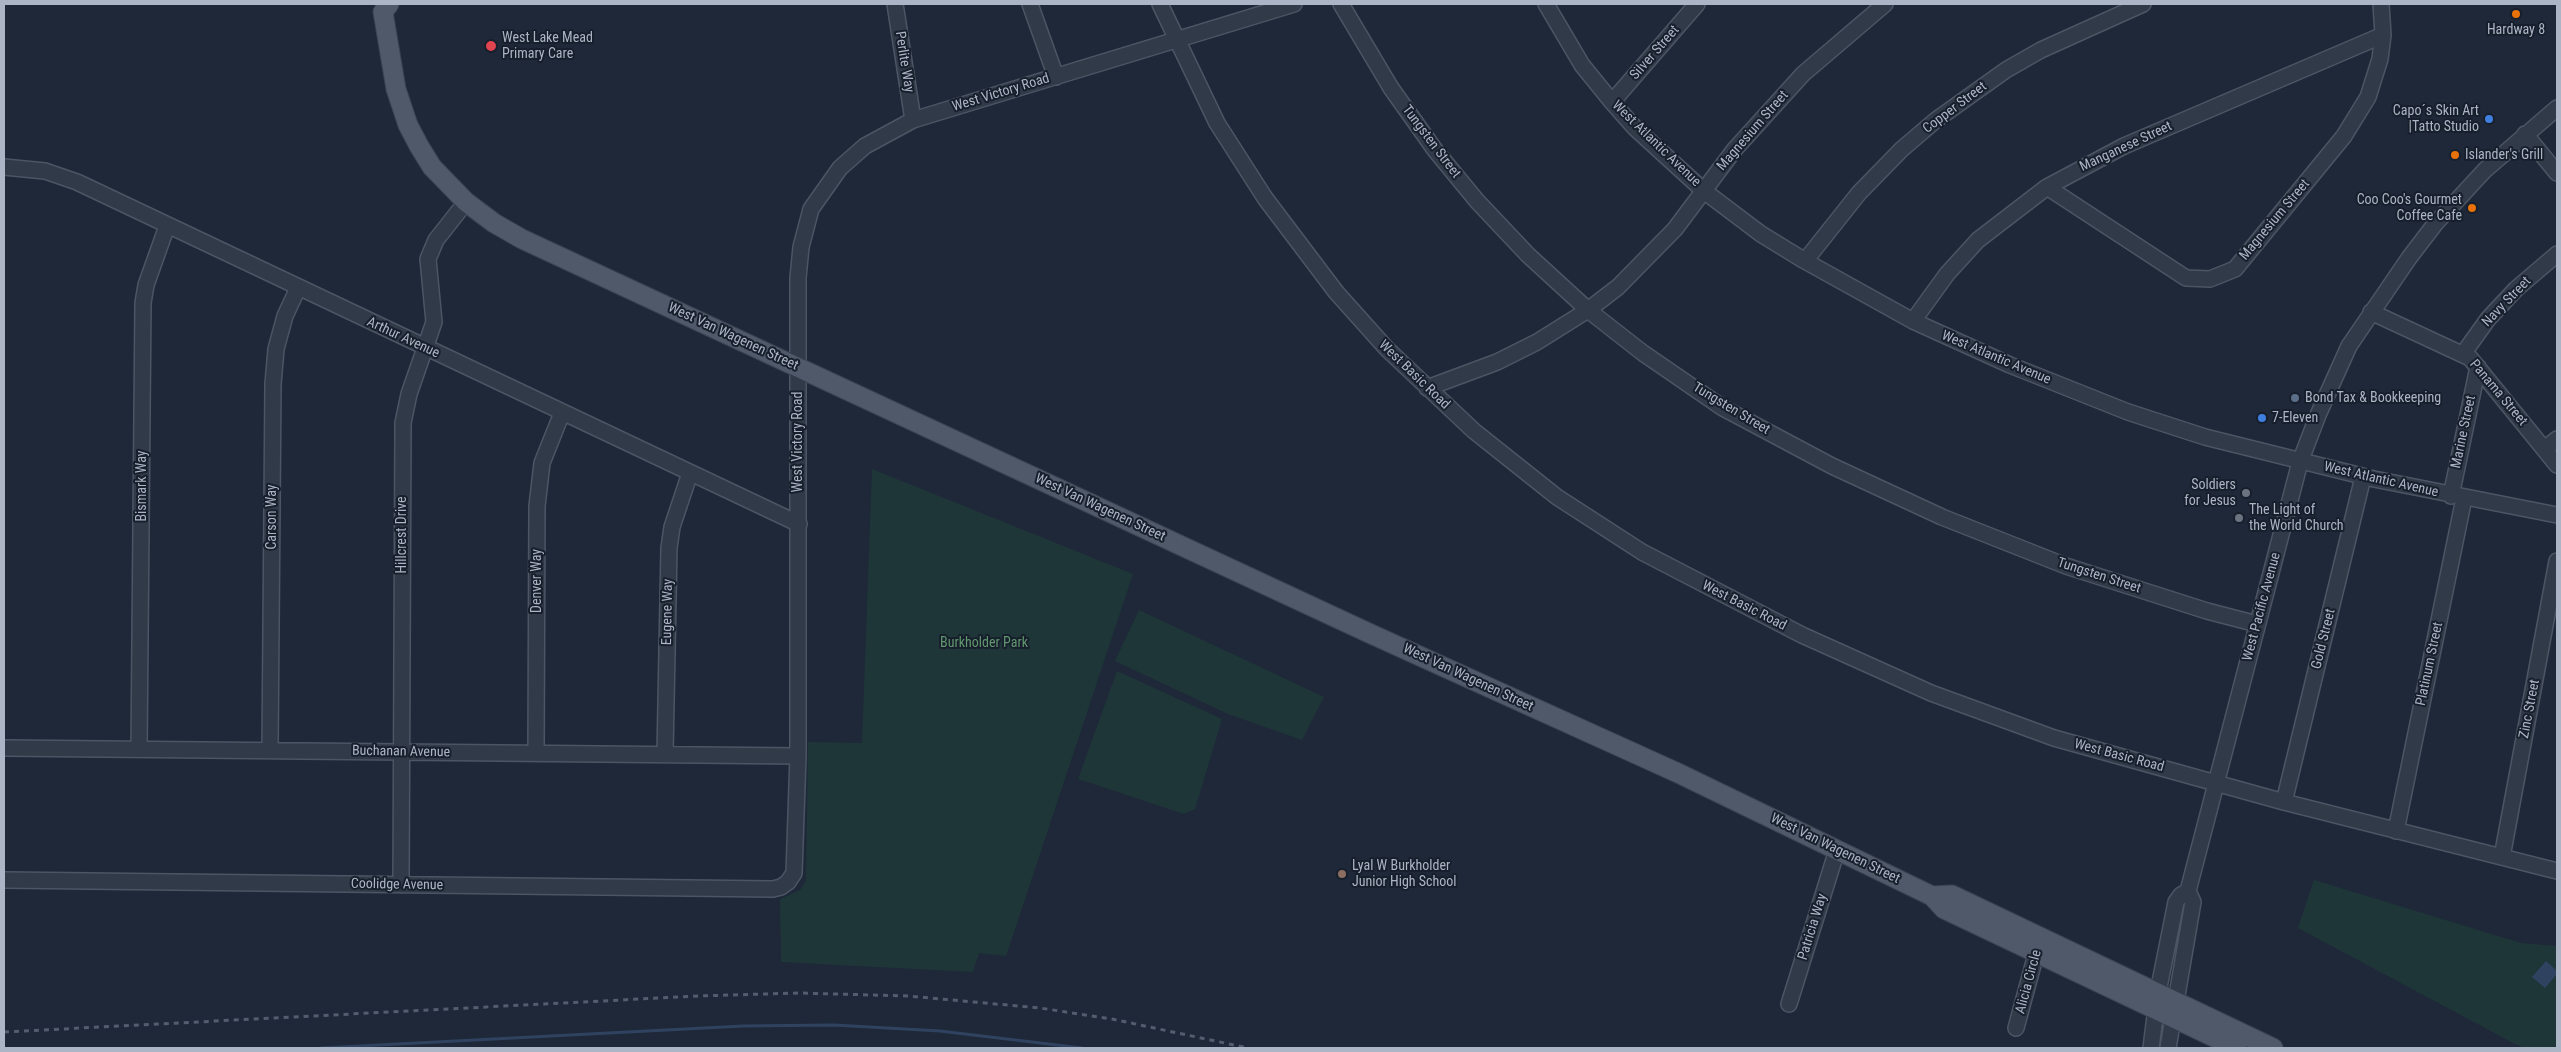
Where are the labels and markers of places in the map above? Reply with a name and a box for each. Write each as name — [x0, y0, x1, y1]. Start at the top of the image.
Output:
marker: Hardway 8 — [2510, 8, 2522, 20]
place label: Hardway 8 — [2487, 22, 2545, 38]
place label: West Lake Mead Primary Care — [502, 30, 593, 62]
marker: West Lake Mead Primary Care — [484, 39, 498, 53]
place label: Capo´s Skin Art |Tatto Studio — [2393, 103, 2479, 136]
marker: Capo´s Skin Art |Tatto Studio — [2483, 113, 2495, 125]
place label: Islander's Grill — [2465, 147, 2543, 163]
marker: Islander's Grill — [2449, 149, 2461, 161]
place label: Coo Coo's Gourmet Coffee Cafe — [2357, 192, 2462, 224]
marker: Coo Coo's Gourmet Coffee Cafe — [2466, 202, 2478, 214]
place label: Bond Tax & Bookkeeping — [2305, 390, 2441, 406]
marker: Bond Tax & Bookkeeping — [2289, 392, 2301, 404]
place label: 7-Eleven — [2272, 410, 2318, 426]
marker: 7-Eleven — [2256, 412, 2268, 424]
place label: Soldiers for Jesus — [2184, 477, 2236, 510]
marker: Soldiers for Jesus — [2240, 487, 2252, 499]
place label: The Light of the World Church — [2249, 502, 2344, 534]
marker: The Light of the World Church — [2233, 512, 2245, 524]
place label: Lyal W Burkholder Junior High School — [1352, 858, 1457, 890]
marker: Lyal W Burkholder Junior High School — [1336, 868, 1348, 880]

